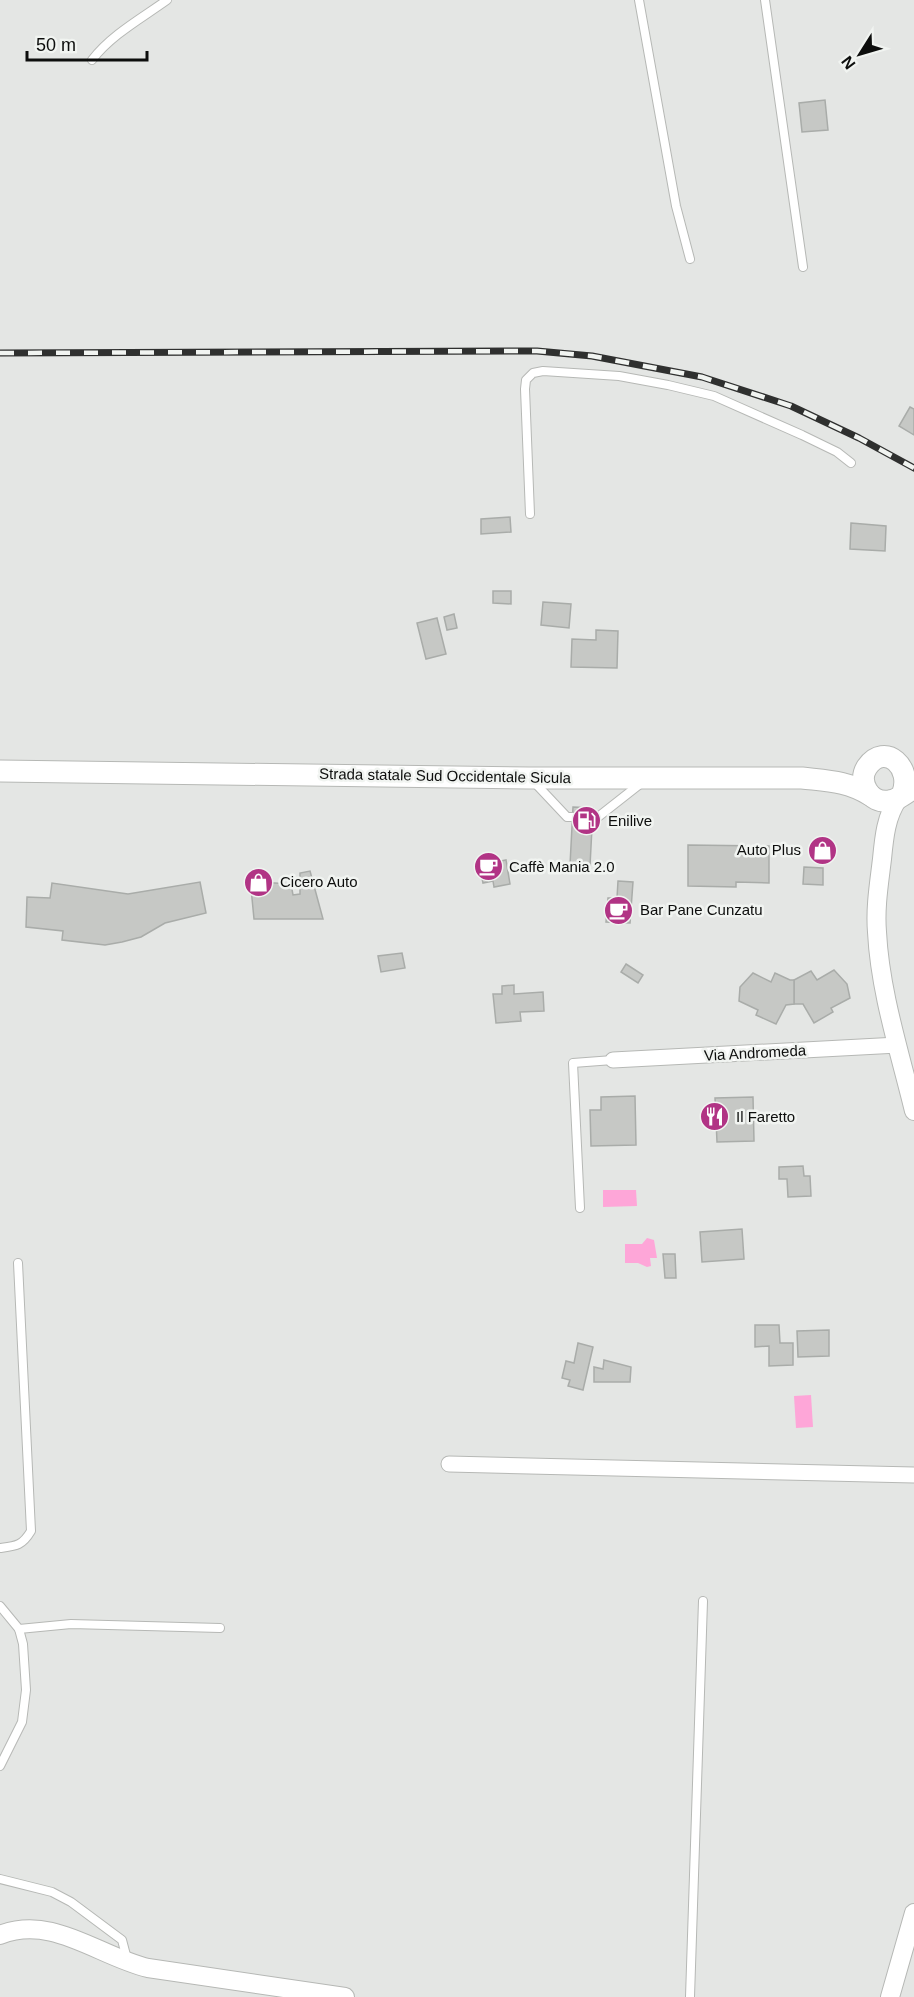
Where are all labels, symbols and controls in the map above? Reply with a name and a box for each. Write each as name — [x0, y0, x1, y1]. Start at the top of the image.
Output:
scale bar — [27, 24, 147, 62]
north arrow — [830, 24, 890, 84]
text: 50 m — [36, 35, 76, 55]
text: N — [838, 53, 859, 72]
street label: Strada statale Sud Occidentale Sicula — [319, 765, 572, 786]
fuel station icon: Enilive — [571, 805, 603, 837]
place label: Enilive — [608, 812, 652, 829]
shop icon: Auto Plus — [806, 834, 838, 866]
place label: Auto Plus — [737, 841, 801, 858]
cafe icon: Caffè Mania 2.0 — [472, 851, 504, 883]
place label: Caffè Mania 2.0 — [509, 858, 615, 875]
shop icon: Cicero Auto — [243, 866, 275, 898]
place label: Cicero Auto — [280, 873, 358, 890]
cafe icon: Bar Pane Cunzatu — [603, 894, 635, 926]
place label: Bar Pane Cunzatu — [640, 901, 763, 918]
street label: Via Andromeda — [703, 1041, 807, 1064]
restaurant icon: Il Faretto — [699, 1101, 731, 1133]
place label: Il Faretto — [736, 1108, 795, 1125]

